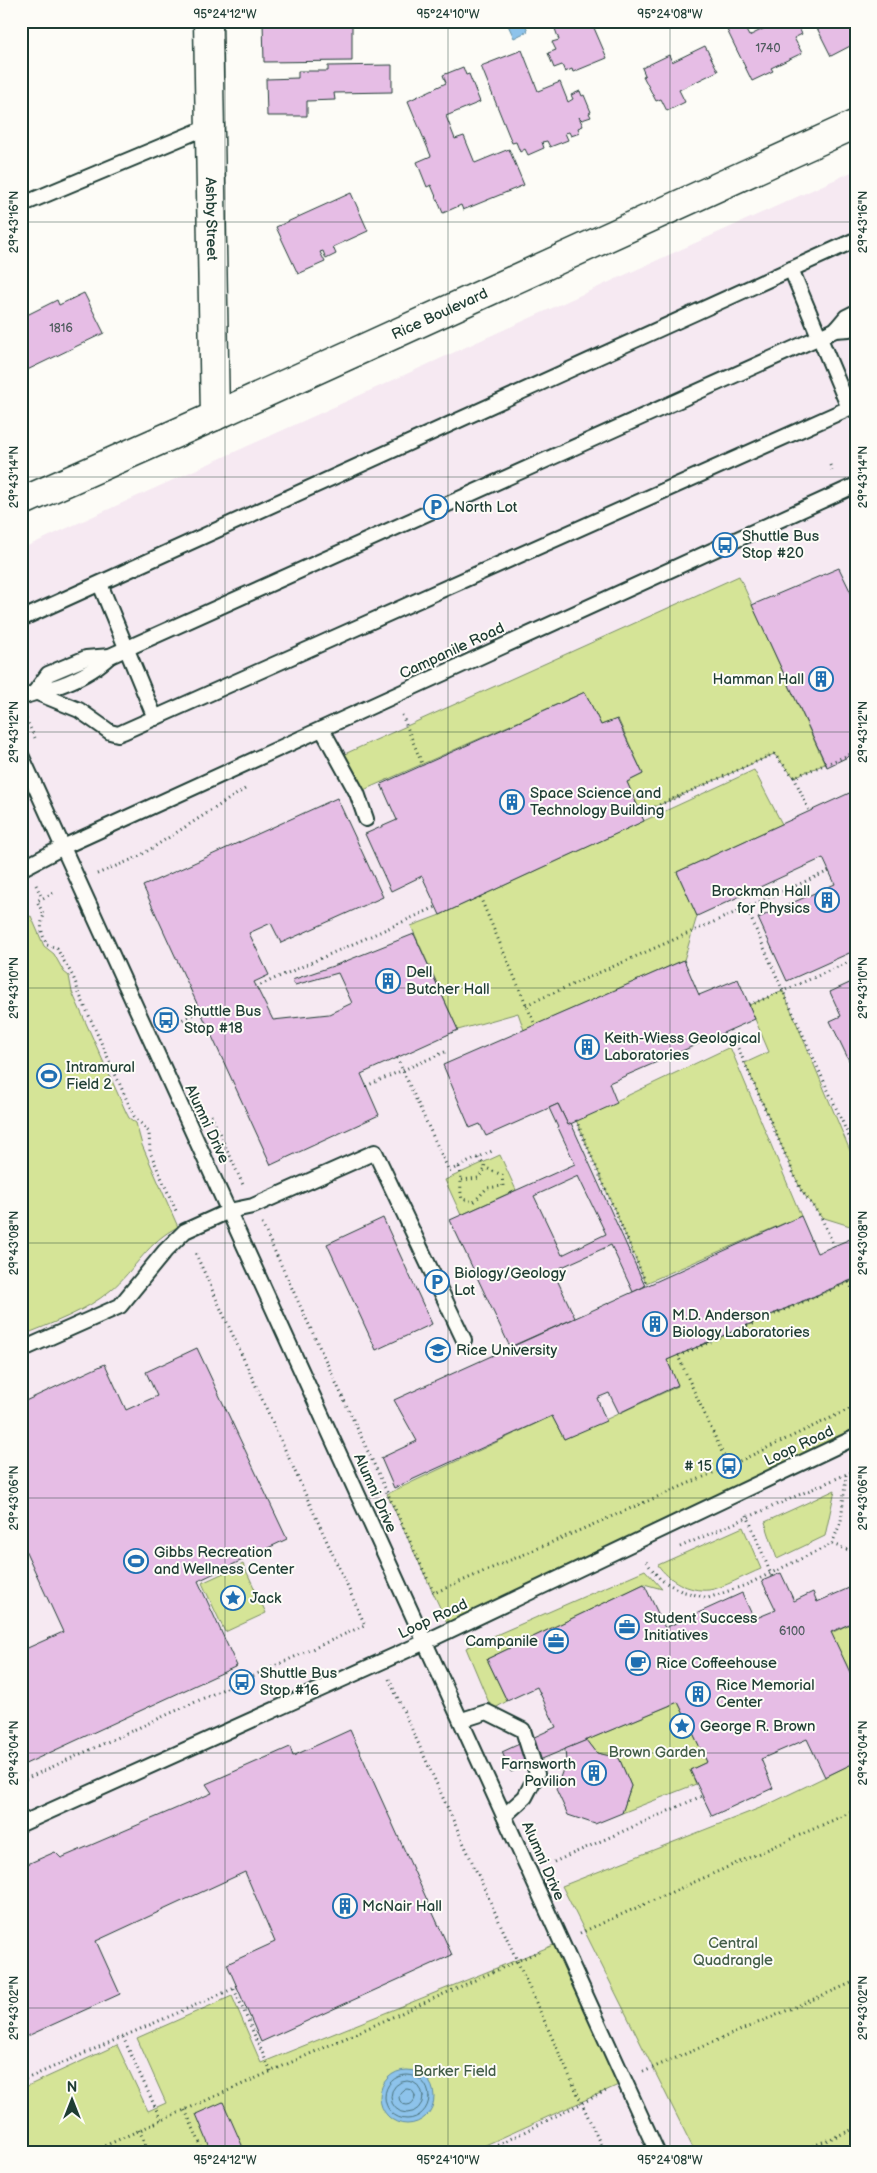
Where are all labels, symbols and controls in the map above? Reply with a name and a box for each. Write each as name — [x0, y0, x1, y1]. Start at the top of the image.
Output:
text: 95°24'12"W — [193, 7, 257, 22]
text: 95°24'10"W — [416, 7, 480, 22]
text: 95°24'08"W — [637, 7, 703, 22]
house number: 1740 — [756, 41, 780, 56]
street label: Ashby Street — [201, 177, 222, 261]
text: 29°43'16"N — [7, 191, 22, 253]
text: 29°43'16"N — [856, 191, 871, 253]
street label: Rice Boulevard — [389, 284, 491, 344]
house number: 1816 — [49, 321, 73, 336]
text: 29°43'14"N — [7, 446, 22, 508]
text: 29°43'14"N — [856, 446, 871, 508]
parking icon: North Lot — [423, 494, 449, 520]
place label: North Lot — [454, 498, 518, 517]
place label: Shuttle Bus Stop #20 — [742, 527, 820, 563]
bus stop icon: Shuttle Bus Stop #20 — [712, 532, 738, 558]
street label: Campanile Road — [397, 618, 507, 684]
building icon: Hamman Hall — [808, 666, 834, 692]
place label: Hamman Hall — [713, 670, 804, 689]
text: 29°43'12"N — [7, 701, 22, 763]
text: 29°43'12"N — [856, 701, 871, 763]
place label: Space Science and Technology Building — [530, 784, 664, 820]
building icon: Space Science and Technology Building — [499, 789, 525, 815]
place label: Brockman Hall for Physics — [711, 882, 811, 918]
building icon: Brockman Hall for Physics — [814, 887, 840, 913]
text: 29°43'10"N — [7, 957, 22, 1019]
text: 29°43'10"N — [856, 957, 871, 1019]
place label: Dell Butcher Hall — [406, 963, 490, 999]
building icon: Dell Butcher Hall — [375, 968, 401, 994]
place label: Shuttle Bus Stop #18 — [184, 1002, 262, 1038]
bus stop icon: Shuttle Bus Stop #18 — [153, 1007, 179, 1033]
place label: Keith-Wiess Geological Laboratories — [604, 1029, 761, 1065]
building icon: Keith-Wiess Geological Laboratories — [574, 1034, 600, 1060]
place label: Intramural Field 2 — [66, 1058, 135, 1094]
sports icon: Intramural Field 2 — [36, 1063, 62, 1089]
street label: Alumni Drive — [181, 1082, 234, 1166]
text: 29°43'08"N — [7, 1211, 22, 1275]
text: 29°43'08"N — [856, 1211, 871, 1275]
place label: Biology/Geology Lot — [454, 1264, 566, 1300]
parking icon: Biology/Geology Lot — [424, 1269, 450, 1295]
place label: M.D. Anderson Biology Laboratories — [672, 1306, 810, 1342]
building icon: M.D. Anderson Biology Laboratories — [642, 1311, 668, 1337]
school or university icon: Rice University — [425, 1337, 451, 1363]
place label: Rice University — [456, 1341, 557, 1360]
street label: Loop Road — [761, 1422, 837, 1470]
street label: Alumni Drive — [349, 1451, 401, 1536]
bus stop icon: # 15 — [716, 1453, 742, 1479]
place label: # 15 — [684, 1457, 712, 1476]
text: 29°43'06"N — [7, 1466, 22, 1530]
text: 29°43'06"N — [856, 1466, 871, 1530]
place label: Gibbs Recreation and Wellness Center — [154, 1543, 295, 1579]
sports icon: Gibbs Recreation and Wellness Center — [123, 1548, 149, 1574]
place icon: Jack — [220, 1585, 246, 1611]
place label: Jack — [250, 1589, 282, 1608]
street label: Loop Road — [395, 1595, 471, 1643]
place label: Student Success Initiatives — [644, 1609, 758, 1645]
office icon: Student Success Initiatives — [614, 1614, 640, 1640]
house number: 6100 — [779, 1624, 805, 1639]
office icon: Campanile — [543, 1628, 569, 1654]
place label: Campanile — [465, 1632, 538, 1651]
cafe icon: Rice Coffeehouse — [625, 1650, 651, 1676]
place label: Rice Coffeehouse — [656, 1654, 777, 1673]
place label: Shuttle Bus Stop #16 — [260, 1664, 338, 1700]
bus stop icon: Shuttle Bus Stop #16 — [229, 1669, 255, 1695]
place label: Rice Memorial Center — [716, 1676, 815, 1712]
building icon: Rice Memorial Center — [685, 1681, 711, 1707]
place icon: George R. Brown — [669, 1713, 695, 1739]
place label: George R. Brown — [700, 1717, 815, 1736]
text: 29°43'04"N — [7, 1721, 22, 1785]
text: 29°43'04"N — [856, 1721, 871, 1785]
park label: Brown Garden — [608, 1743, 706, 1762]
place label: Farnsworth Pavilion — [501, 1755, 576, 1791]
building icon: Farnsworth Pavilion — [581, 1760, 607, 1786]
street label: Alumni Drive — [517, 1819, 569, 1904]
building icon: McNair Hall — [332, 1893, 358, 1919]
place label: McNair Hall — [362, 1897, 442, 1916]
park label: Central Quadrangle — [693, 1934, 773, 1970]
text: 29°43'02"N — [7, 1976, 22, 2040]
text: 29°43'02"N — [856, 1976, 871, 2040]
park label: Barker Field — [414, 2062, 496, 2081]
north arrow — [48, 2076, 98, 2126]
text: N — [67, 2079, 77, 2096]
text: 95°24'12"W — [193, 2153, 257, 2168]
text: 95°24'10"W — [416, 2153, 480, 2168]
text: 95°24'08"W — [637, 2153, 703, 2168]

